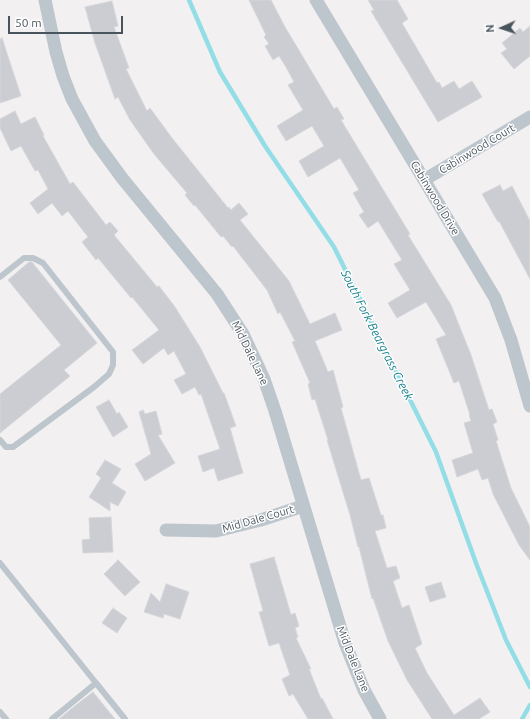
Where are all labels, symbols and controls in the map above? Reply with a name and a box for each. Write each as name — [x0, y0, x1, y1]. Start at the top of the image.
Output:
scale bar — [10, 8, 125, 34]
north arrow — [482, 8, 522, 48]
text: 50 m — [15, 16, 42, 29]
text: N — [484, 24, 496, 33]
street label: Cabinwood Court — [437, 121, 517, 177]
street label: Cabinwood Drive — [408, 159, 462, 237]
water label: South Fork Beargrass Creek — [338, 267, 416, 403]
street label: Mid Dale Lane — [229, 319, 271, 387]
street label: Mid Dale Court — [221, 502, 295, 536]
street label: Mid Dale Lane — [334, 624, 372, 694]

